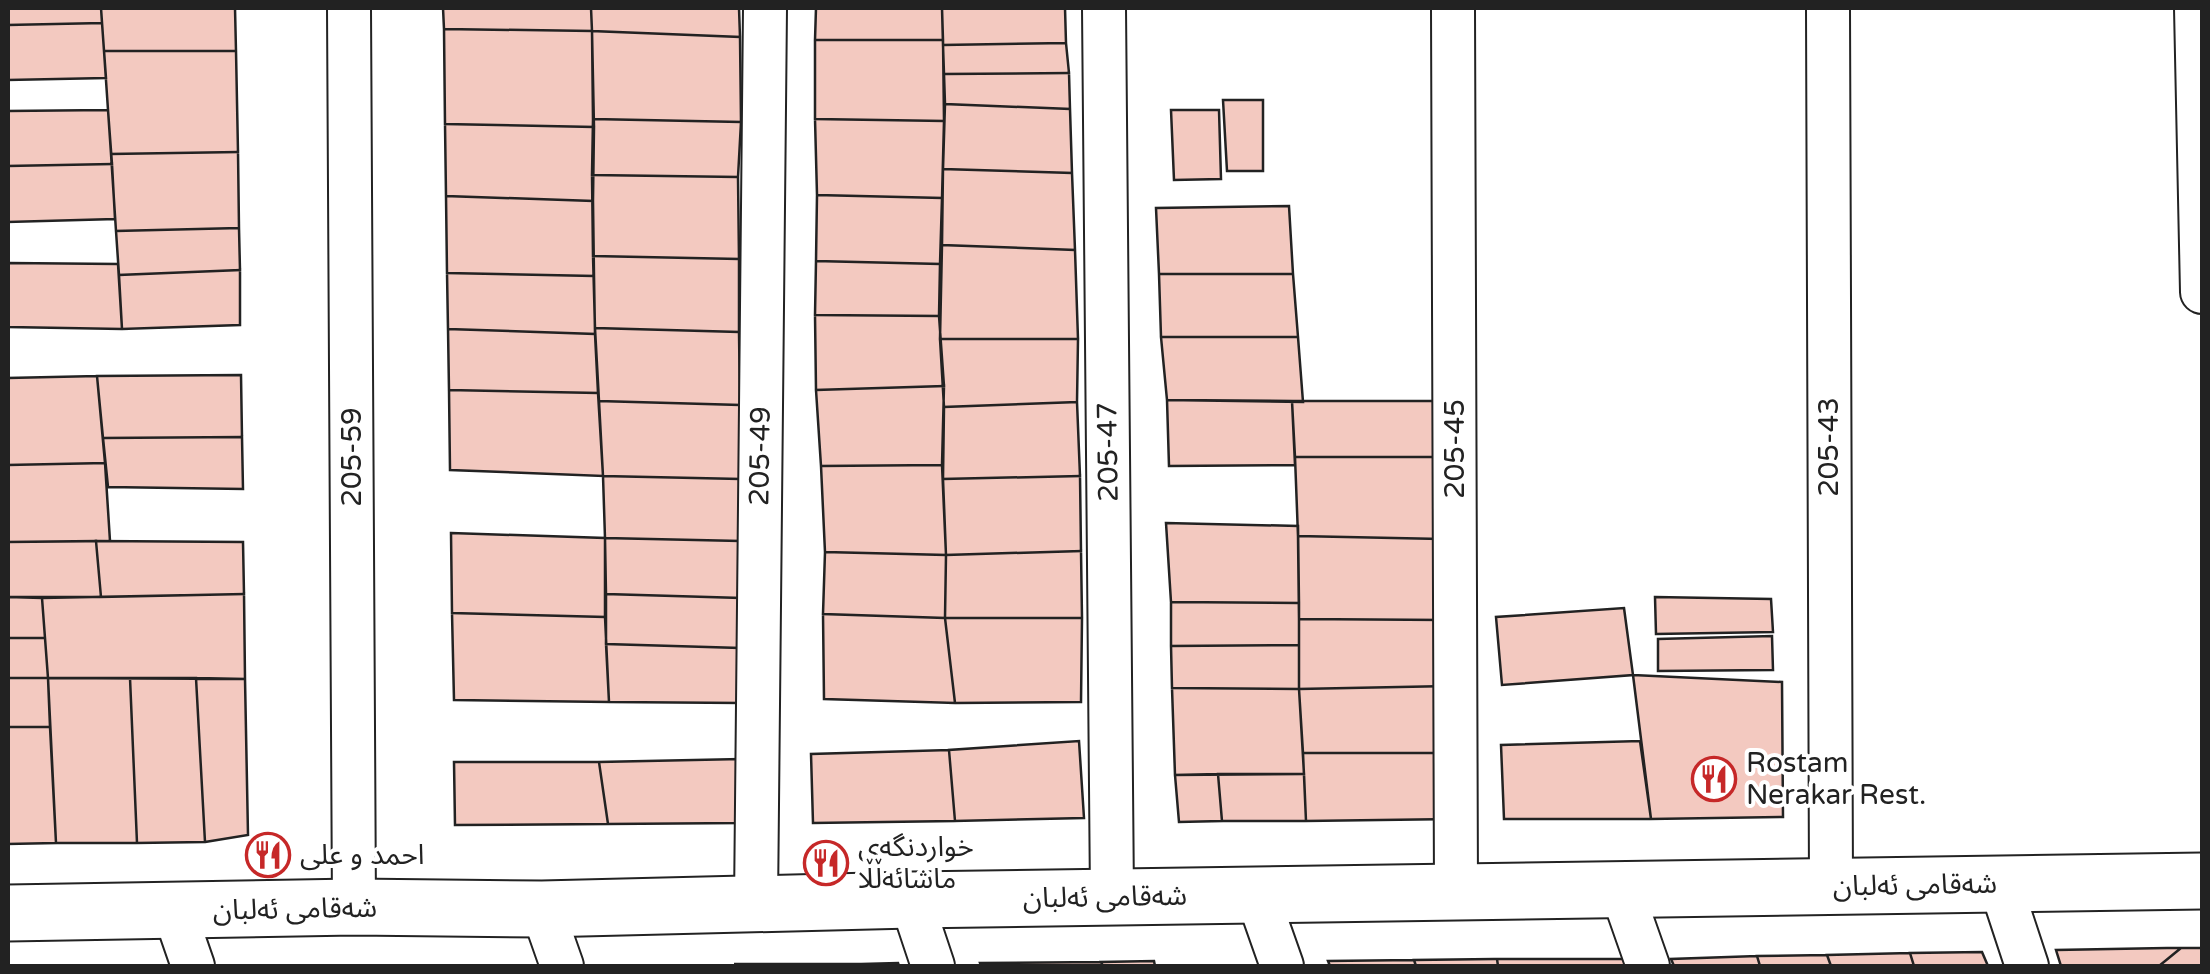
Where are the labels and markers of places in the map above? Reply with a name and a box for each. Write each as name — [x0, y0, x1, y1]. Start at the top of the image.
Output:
place label: Rostam Nerakar Rest. — [1746, 746, 1926, 812]
restaurant icon: Rostam Nerakar Rest. — [1691, 756, 1737, 802]
place label: خواردنگەی ماشائەڵڵا — [858, 830, 974, 896]
restaurant icon: احمد و علی — [245, 832, 291, 878]
place label: احمد و علی — [300, 838, 424, 872]
restaurant icon: خواردنگەی ماشائەڵڵا — [803, 840, 849, 886]

